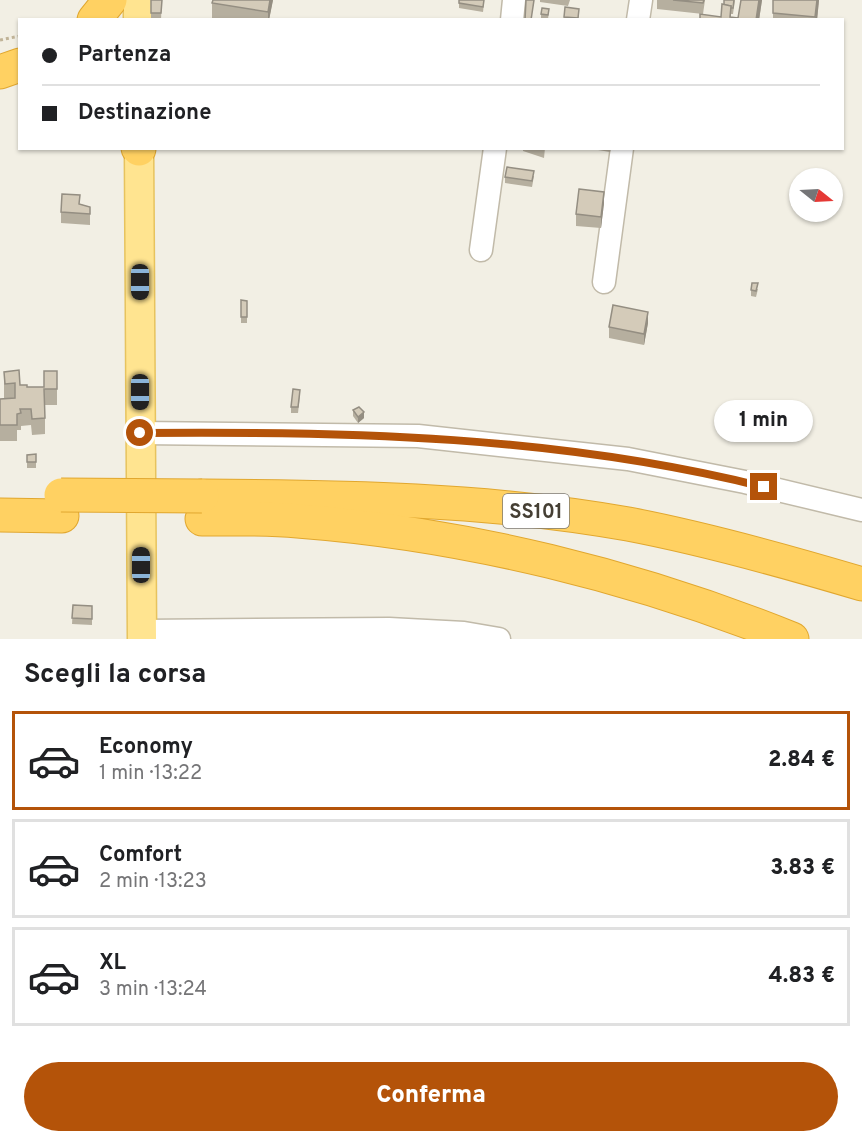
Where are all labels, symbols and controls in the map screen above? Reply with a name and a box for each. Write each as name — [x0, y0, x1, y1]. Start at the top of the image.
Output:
text: Partenza — [78, 42, 171, 69]
text: Destinazione — [78, 100, 211, 127]
north arrow — [789, 168, 843, 222]
map controls — [789, 168, 843, 222]
car — [131, 264, 149, 300]
car — [131, 374, 149, 410]
callout: 1 min — [714, 400, 813, 442]
text: 1 min — [739, 408, 788, 434]
route start — [126, 419, 153, 446]
route end — [750, 473, 777, 500]
road number: SS101 — [503, 494, 569, 528]
car — [132, 547, 150, 583]
text: Scegli la corsa — [24, 658, 206, 692]
icon: car — [27, 734, 81, 788]
text: Economy — [99, 734, 193, 761]
text: 2.84 € — [768, 747, 835, 774]
text: 1 min · 13:22 — [99, 761, 202, 787]
icon: car — [27, 842, 81, 896]
text: Comfort — [99, 842, 182, 869]
text: 3.83 € — [770, 855, 835, 882]
text: 2 min · 13:23 — [99, 869, 207, 895]
icon: car — [27, 950, 81, 1004]
text: XL — [99, 950, 126, 977]
text: 4.83 € — [768, 963, 835, 990]
text: 3 min · 13:24 — [99, 977, 207, 1003]
button: Conferma — [24, 1062, 838, 1131]

